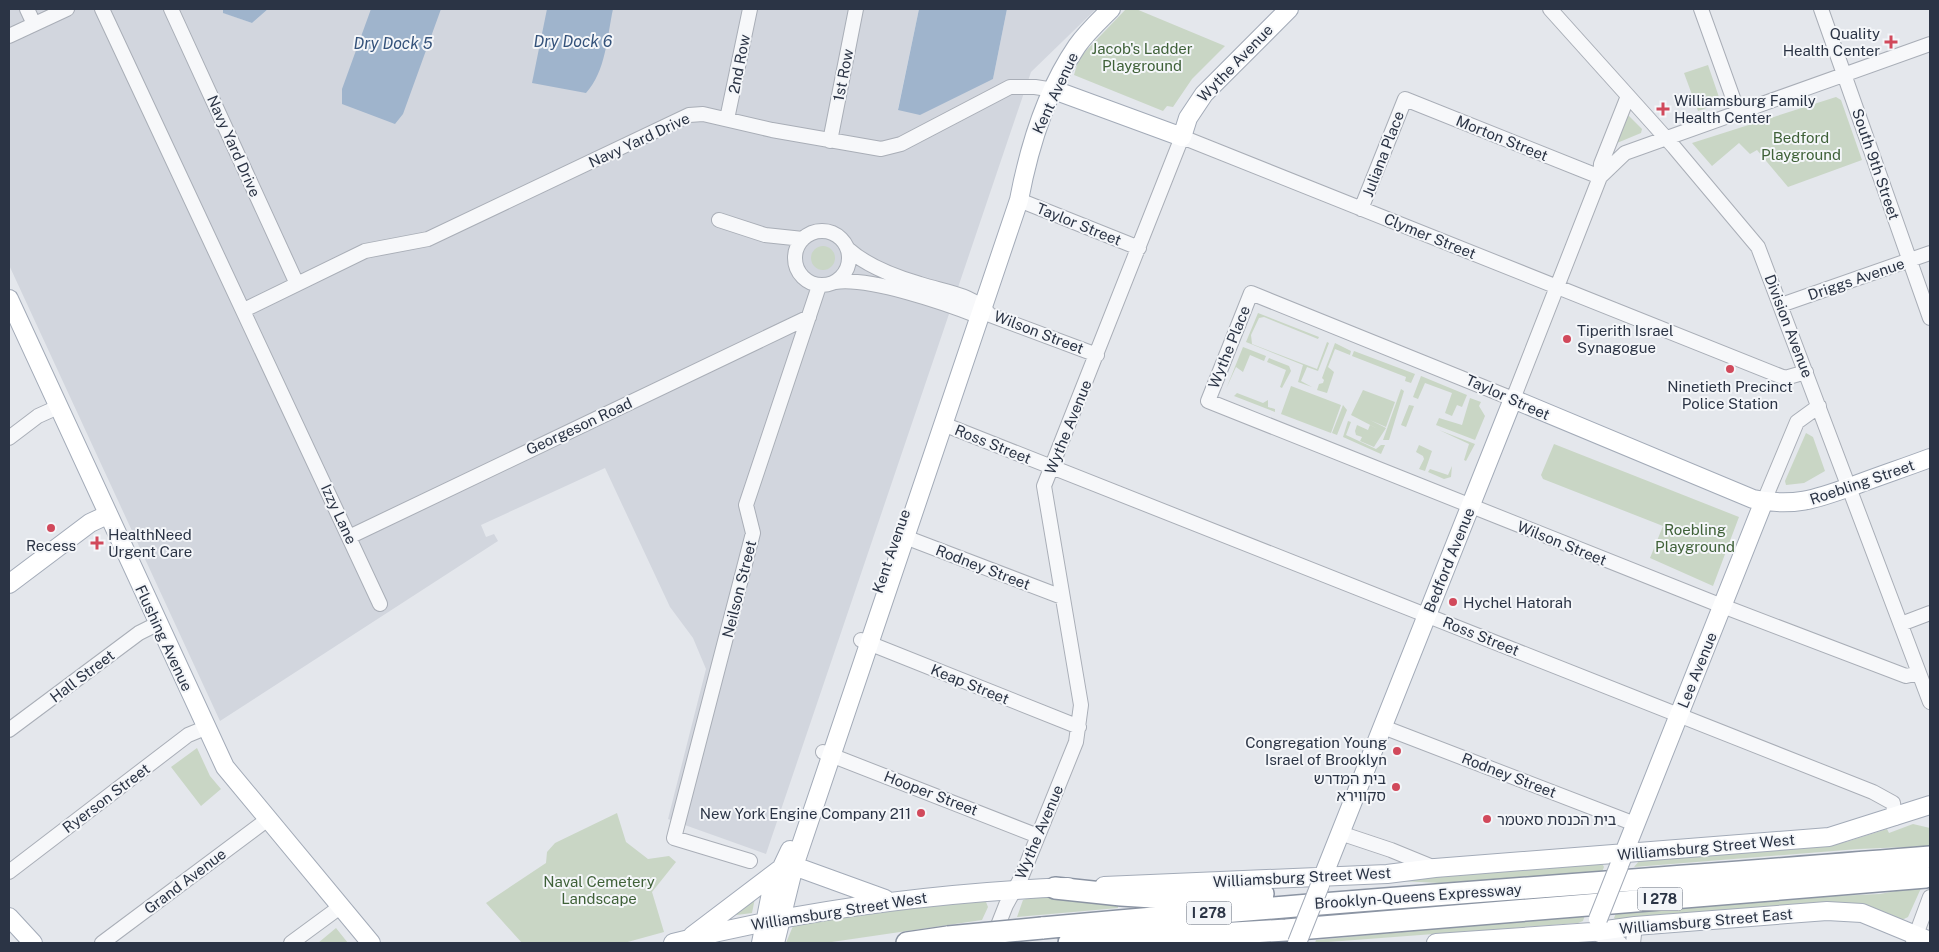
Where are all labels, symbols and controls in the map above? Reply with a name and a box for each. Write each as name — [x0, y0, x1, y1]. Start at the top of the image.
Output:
street label: Wythe Avenue — [1194, 21, 1276, 105]
place label: Quality Health Center — [1783, 25, 1880, 59]
water label: Dry Dock 6 — [534, 32, 613, 51]
street label: 2nd Row — [725, 33, 753, 95]
water label: Dry Dock 5 — [353, 34, 433, 53]
marker: Quality Health Center — [1884, 35, 1898, 49]
park label: Jacob's Ladder Playground — [1091, 40, 1193, 74]
street label: 1st Row — [830, 47, 856, 103]
street label: Kent Avenue — [1029, 50, 1081, 136]
place label: Williamsburg Family Health Center — [1674, 92, 1816, 126]
street label: Navy Yard Drive — [204, 93, 264, 199]
marker: Williamsburg Family Health Center — [1656, 102, 1670, 116]
street label: South 9th Street — [1849, 106, 1903, 222]
street label: Navy Yard Drive — [586, 109, 692, 171]
street label: Juliana Place — [1359, 109, 1407, 199]
street label: Morton Street — [1454, 112, 1551, 164]
park label: Bedford Playground — [1761, 129, 1841, 163]
street label: Taylor Street — [1034, 199, 1124, 249]
street label: Clymer Street — [1382, 210, 1478, 262]
street label: Driggs Avenue — [1806, 255, 1906, 303]
street label: Division Avenue — [1762, 272, 1816, 380]
street label: Wythe Place — [1205, 303, 1253, 391]
street label: Wilson Street — [992, 307, 1086, 357]
place label: Tiperith Israel Synagogue — [1577, 322, 1674, 356]
marker: Tiperith Israel Synagogue — [1561, 333, 1573, 345]
marker: Ninetieth Precinct Police Station — [1724, 363, 1736, 375]
street label: Taylor Street — [1463, 371, 1553, 423]
street label: Wythe Avenue — [1041, 377, 1095, 477]
place label: Ninetieth Precinct Police Station — [1667, 378, 1793, 412]
street label: Georgeson Road — [523, 394, 635, 458]
street label: Ross Street — [952, 421, 1034, 467]
street label: Roebling Street — [1807, 456, 1917, 508]
street label: Izzy Lane — [318, 481, 360, 547]
street label: Bedford Avenue — [1420, 505, 1478, 615]
street label: Kent Avenue — [869, 507, 913, 595]
street label: Wilson Street — [1515, 517, 1609, 569]
park label: Roebling Playground — [1655, 521, 1735, 555]
marker: Recess — [45, 522, 57, 534]
place label: HealthNeed Urgent Care — [108, 526, 192, 560]
marker: HealthNeed Urgent Care — [90, 536, 104, 550]
place label: Recess — [26, 537, 76, 554]
street label: Neilson Street — [719, 538, 759, 640]
street label: Rodney Street — [933, 541, 1033, 593]
street label: Flushing Avenue — [132, 582, 196, 694]
place label: Hychel Hatorah — [1463, 594, 1572, 611]
marker: Hychel Hatorah — [1447, 596, 1459, 608]
street label: Ross Street — [1440, 613, 1522, 659]
street label: Lee Avenue — [1674, 630, 1720, 710]
street label: Hall Street — [47, 646, 118, 706]
street label: Keap Street — [928, 661, 1012, 707]
place label: Congregation Young Israel of Brooklyn — [1245, 734, 1387, 768]
marker: Congregation Young Israel of Brooklyn — [1391, 745, 1403, 757]
street label: Rodney Street — [1459, 749, 1559, 801]
street label: Ryerson Street — [59, 760, 153, 836]
street label: Hooper Street — [882, 767, 980, 819]
place label: בית המדרש סקווירא — [1314, 770, 1386, 804]
marker: בית המדרש סקווירא — [1390, 781, 1402, 793]
street label: Wythe Avenue — [1012, 782, 1066, 882]
place label: New York Engine Company 211 — [700, 805, 911, 822]
marker: New York Engine Company 211 — [915, 807, 927, 819]
place label: בית הכנסת סאטמר — [1497, 811, 1617, 828]
marker: בית הכנסת סאטמר — [1481, 813, 1493, 825]
street label: Williamsburg Street West — [1617, 831, 1796, 863]
street label: Grand Avenue — [141, 845, 229, 917]
street label: Williamsburg Street West — [1213, 864, 1392, 890]
park label: Naval Cemetery Landscape — [543, 873, 655, 907]
street label: Brooklyn-Queens Expressway — [1314, 880, 1522, 912]
road number: I 278 — [1638, 888, 1682, 911]
street label: Williamsburg Street West — [750, 889, 928, 933]
road number: I 278 — [1186, 901, 1232, 924]
street label: Williamsburg Street East — [1619, 905, 1794, 937]

